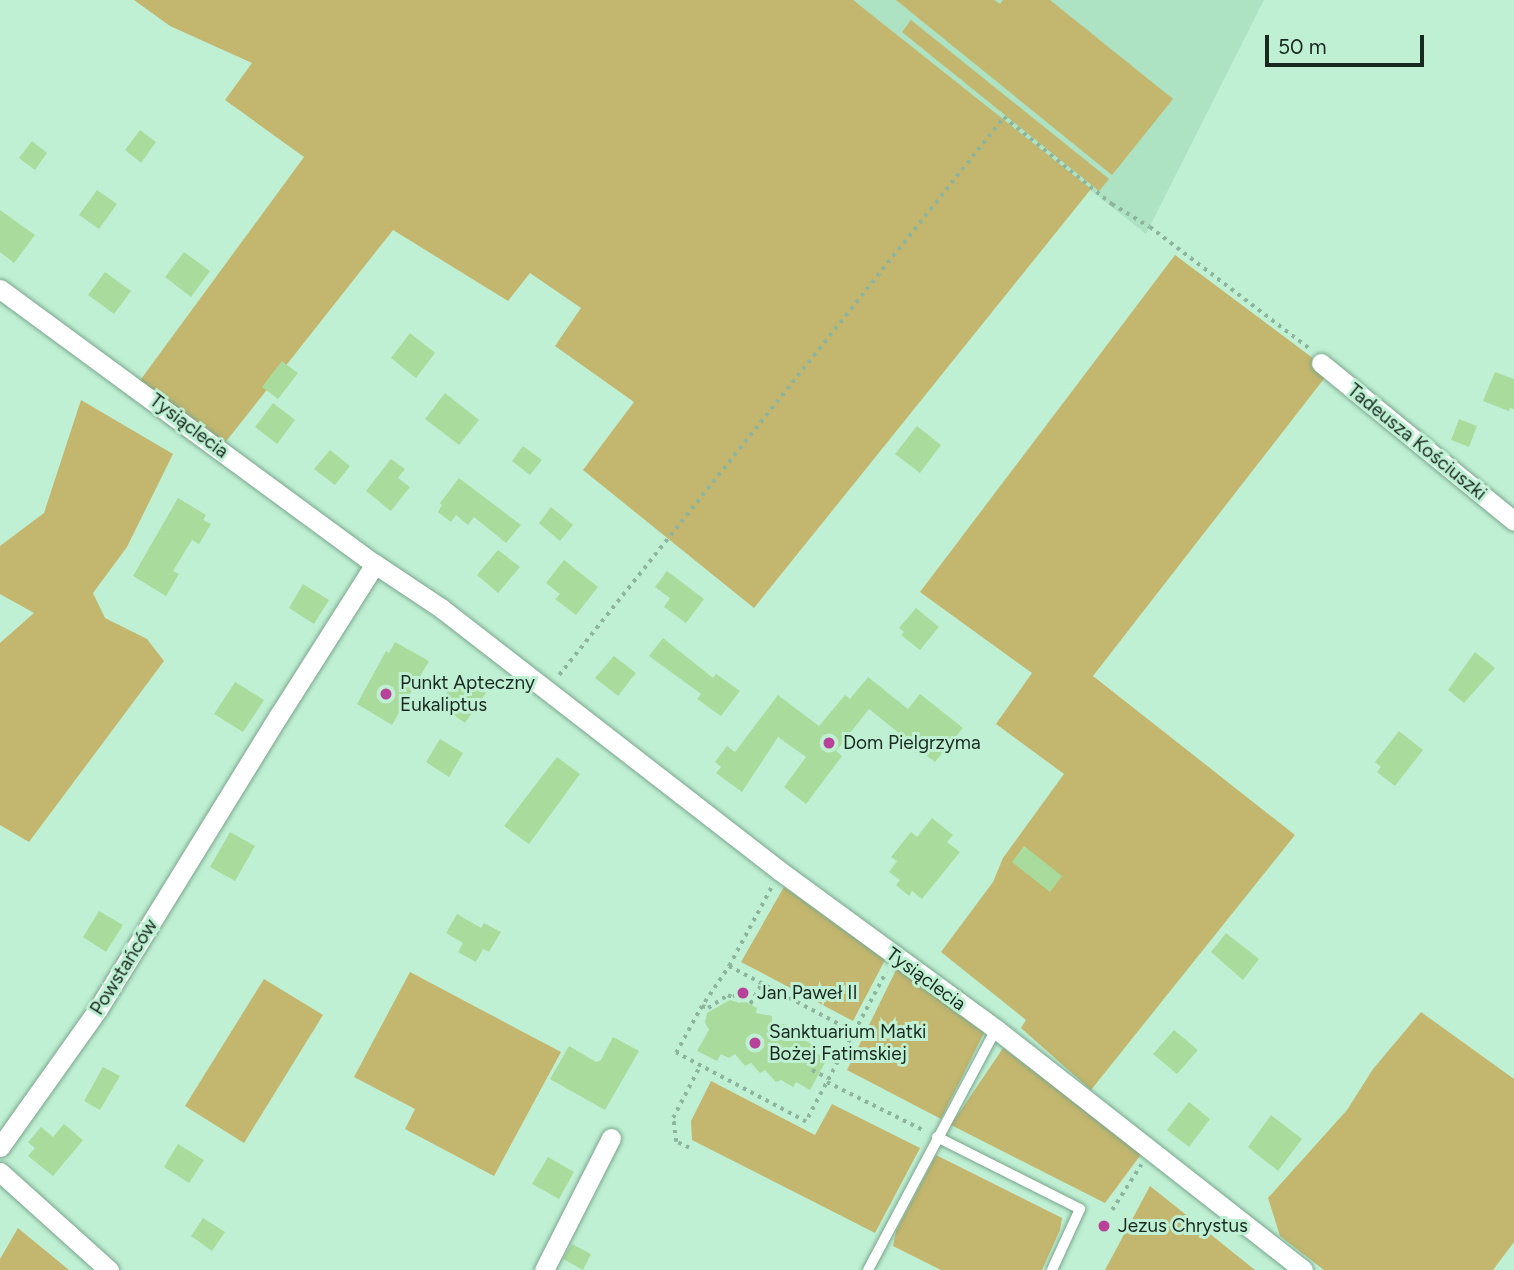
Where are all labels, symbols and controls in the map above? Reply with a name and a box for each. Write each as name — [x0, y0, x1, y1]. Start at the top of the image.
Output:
scale bar — [1269, 21, 1428, 65]
text: 50 m — [1278, 34, 1327, 59]
street label: Tadeusza Kościuszki — [1343, 379, 1491, 505]
street label: Tysiąclecia — [145, 389, 233, 463]
place label: Punkt Apteczny Eukaliptus — [400, 672, 535, 716]
marker: Punkt Apteczny Eukaliptus — [378, 686, 394, 702]
place label: Dom Pielgrzyma — [843, 732, 981, 754]
marker: Dom Pielgrzyma — [821, 735, 837, 751]
street label: Powstańców — [86, 915, 162, 1019]
street label: Tysiąclecia — [882, 943, 970, 1015]
place label: Jan Paweł II — [757, 982, 858, 1004]
marker: Jan Paweł II — [735, 985, 751, 1001]
place label: Sanktuarium Matki Bożej Fatimskiej — [769, 1021, 927, 1065]
marker: Sanktuarium Matki Bożej Fatimskiej — [747, 1035, 763, 1051]
place label: Jezus Chrystus — [1118, 1215, 1248, 1237]
marker: Jezus Chrystus — [1096, 1218, 1112, 1234]

